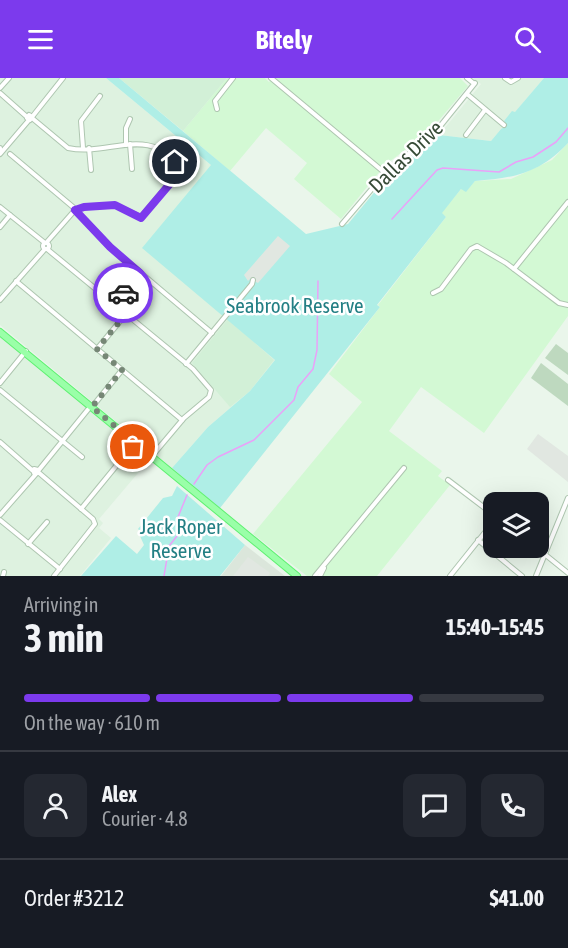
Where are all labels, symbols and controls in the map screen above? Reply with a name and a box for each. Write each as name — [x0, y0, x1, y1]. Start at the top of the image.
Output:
icon: menu — [24, 23, 57, 56]
icon: search — [511, 23, 544, 56]
text: Bitely — [256, 24, 312, 55]
street label: Dallas Drive — [363, 115, 447, 197]
pin — [149, 136, 200, 187]
icon: home — [158, 145, 191, 178]
courier — [93, 263, 153, 323]
icon: car — [107, 277, 140, 310]
park label: Seabrook Reserve — [226, 293, 364, 317]
pin — [107, 421, 158, 472]
icon: bag — [116, 430, 149, 463]
map controls — [483, 492, 549, 558]
button: layers — [483, 492, 549, 558]
park label: Jack Roper Reserve — [140, 514, 223, 562]
text: Arriving in — [24, 593, 98, 616]
text: 15:40–15:45 — [446, 614, 544, 640]
text: 3 min — [24, 616, 104, 660]
text: On the way · 610 m — [24, 711, 160, 734]
button: person — [24, 774, 87, 837]
button: chat — [403, 774, 466, 837]
button: phone — [481, 774, 544, 837]
text: Alex — [102, 781, 137, 807]
text: Courier · 4.8 — [102, 807, 188, 830]
text: Order #3212 — [24, 885, 124, 911]
text: $41.00 — [489, 885, 544, 911]

